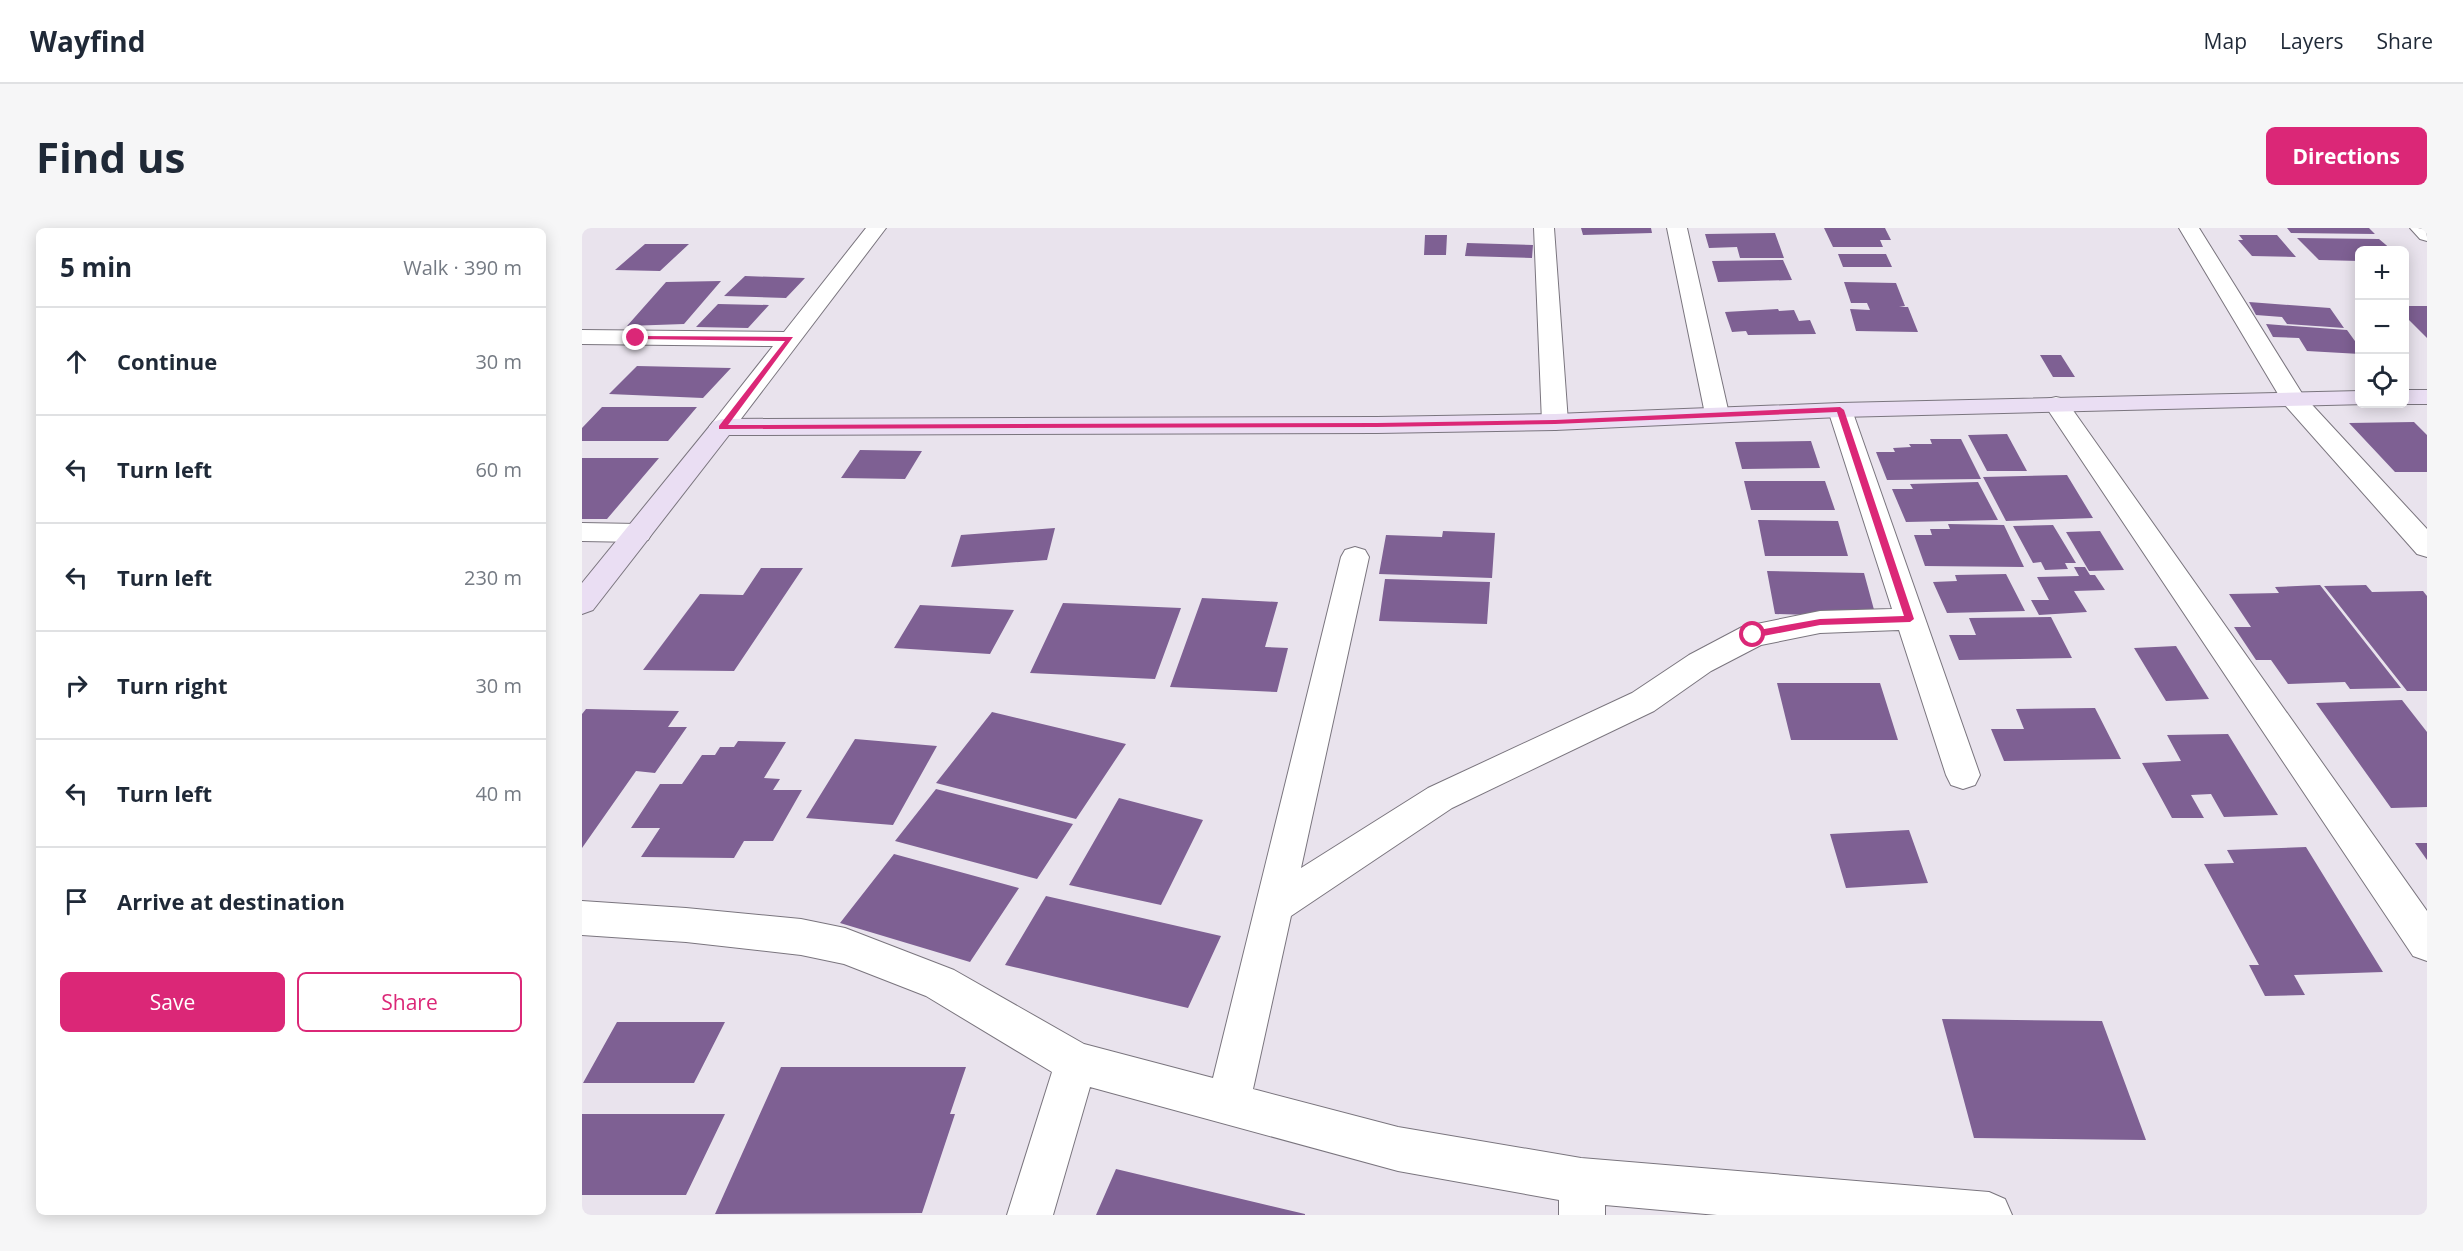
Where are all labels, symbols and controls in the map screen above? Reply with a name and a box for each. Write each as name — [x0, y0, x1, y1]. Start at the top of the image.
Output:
text: Wayfind — [30, 22, 145, 60]
text: Map — [2204, 27, 2247, 55]
text: Layers — [2280, 27, 2344, 55]
text: Share — [2377, 27, 2433, 55]
button: Directions — [2266, 127, 2427, 185]
text: Find us — [36, 128, 185, 185]
map controls — [2355, 246, 2409, 408]
button: + — [2355, 246, 2409, 300]
text: 5 min — [60, 249, 132, 285]
text: Walk · 390 m — [403, 254, 522, 281]
button: − — [2355, 300, 2409, 354]
route end — [622, 324, 648, 350]
icon: ahead — [60, 345, 93, 378]
text: Continue — [117, 346, 217, 376]
text: 30 m — [475, 348, 522, 375]
button: locate — [2355, 354, 2409, 408]
icon: left — [60, 453, 93, 486]
text: Turn left — [117, 454, 212, 484]
text: 60 m — [475, 456, 522, 483]
icon: left — [60, 561, 93, 594]
text: Turn left — [117, 562, 212, 592]
text: 230 m — [464, 564, 522, 591]
route start — [1739, 621, 1765, 647]
icon: right — [60, 669, 93, 702]
text: Turn right — [117, 670, 228, 700]
text: 30 m — [475, 672, 522, 699]
icon: left — [60, 777, 93, 810]
text: Turn left — [117, 778, 212, 808]
text: 40 m — [475, 780, 522, 807]
icon: arrive — [60, 885, 93, 918]
text: Arrive at destination — [117, 886, 345, 916]
button: Save — [60, 972, 285, 1032]
button: Share — [297, 972, 522, 1032]

